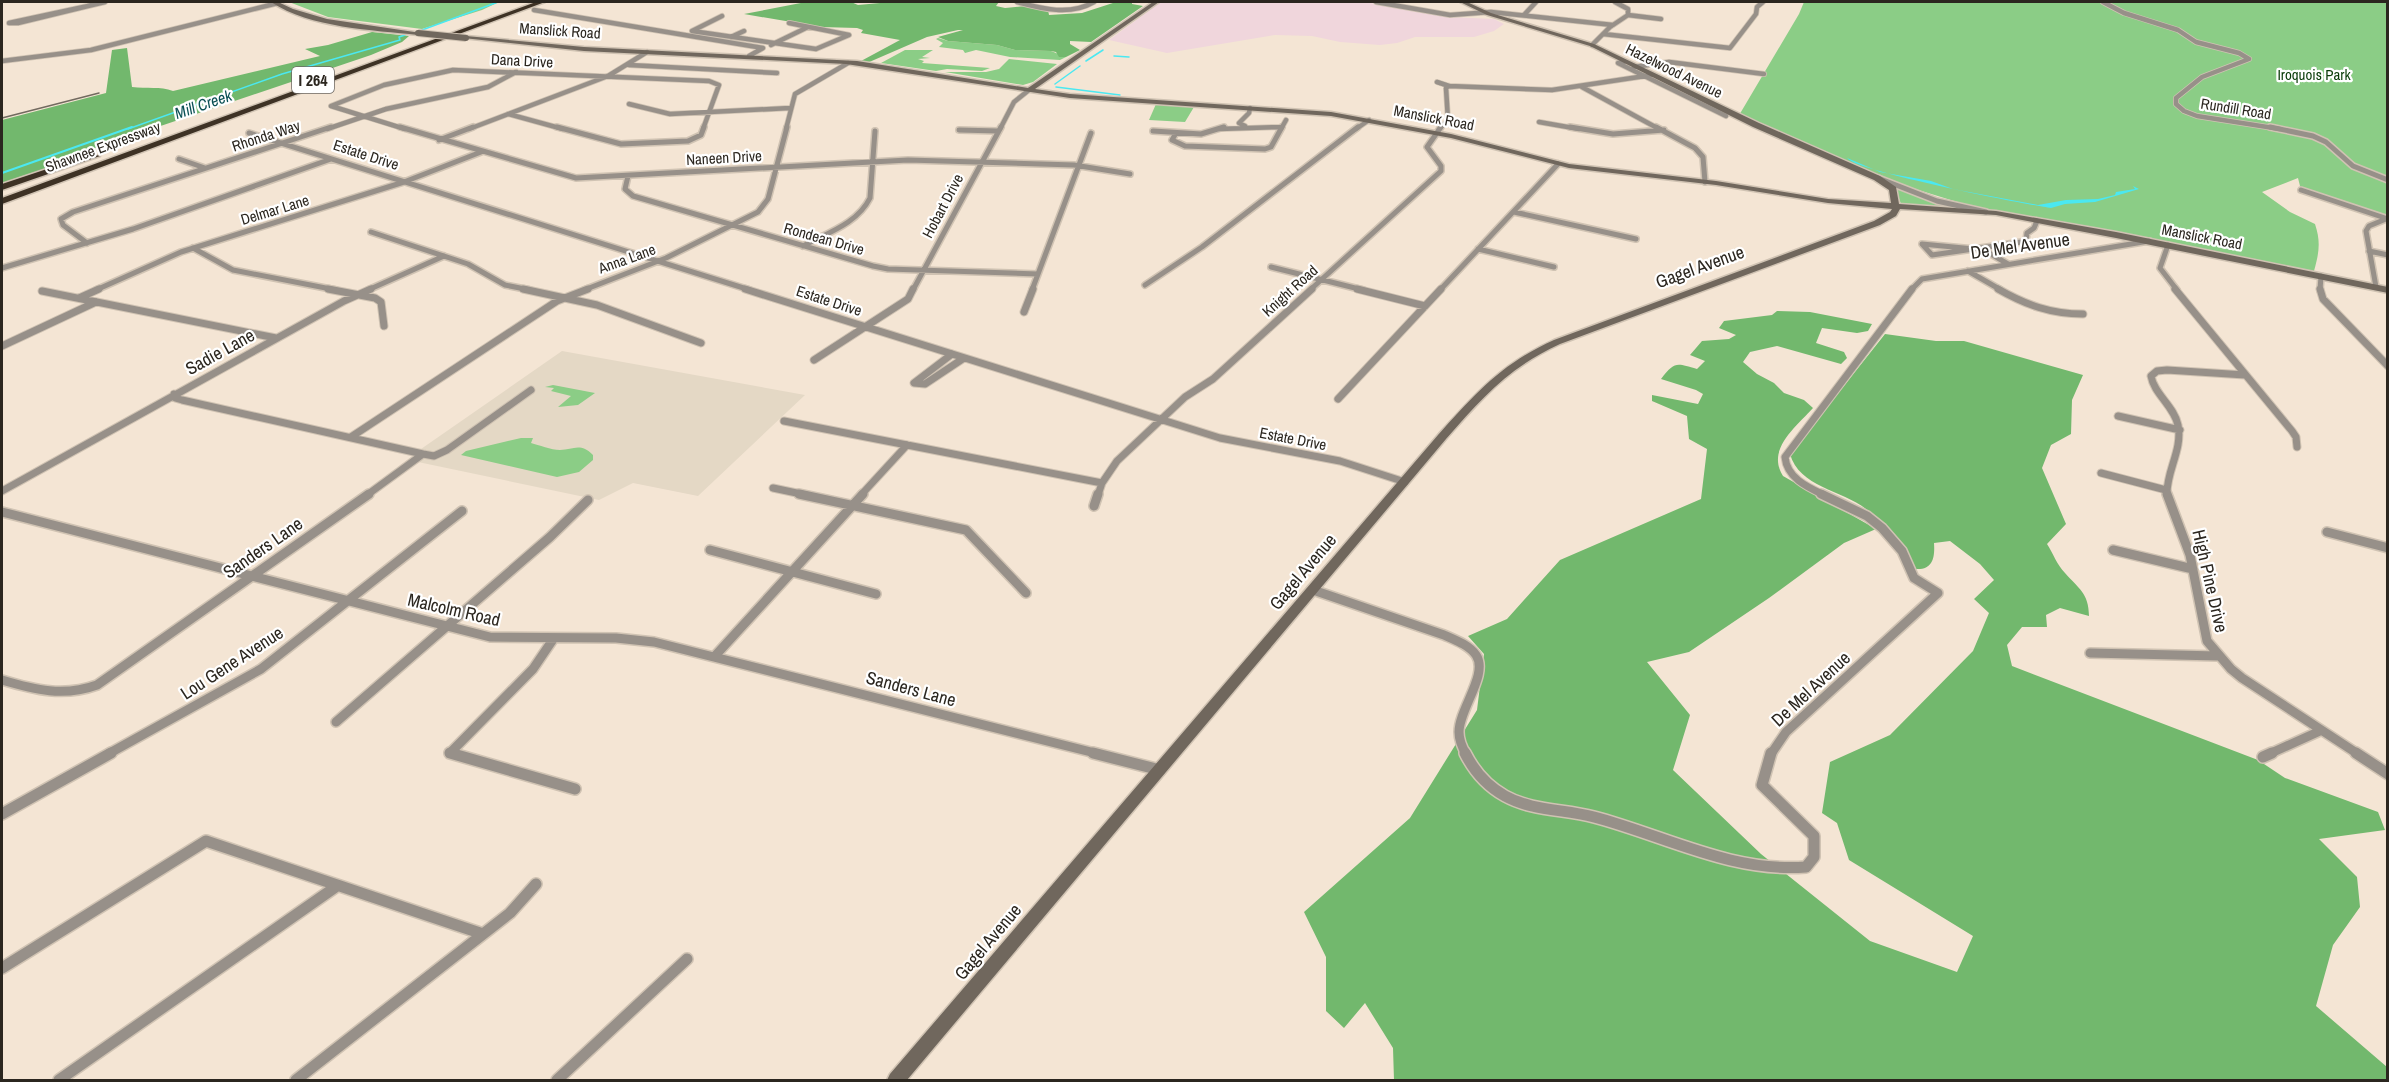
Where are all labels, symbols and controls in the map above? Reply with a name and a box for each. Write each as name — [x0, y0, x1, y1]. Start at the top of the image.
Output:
street label: Manslick Road — [519, 17, 601, 44]
street label: Hazelwood Avenue — [1622, 38, 1726, 103]
street label: Dana Drive — [490, 48, 554, 73]
park label: Iroquois Park — [2277, 64, 2351, 85]
road number: I 264 — [292, 67, 334, 93]
water label: Mill Creek — [172, 84, 235, 124]
street label: Rundill Road — [2199, 93, 2273, 124]
street label: Manslick Road — [1392, 99, 1476, 136]
street label: Rhonda Way — [229, 114, 303, 156]
street label: Shawnee Expressway — [42, 116, 164, 177]
street label: Estate Drive — [331, 134, 402, 175]
street label: Naneen Drive — [686, 145, 763, 170]
street label: Hobart Drive — [917, 170, 968, 241]
street label: Delmar Lane — [238, 189, 312, 230]
street label: Rondean Drive — [781, 217, 867, 260]
street label: Manslick Road — [2160, 218, 2244, 255]
street label: De Mel Avenue — [1969, 226, 2071, 265]
street label: Anna Lane — [594, 238, 659, 279]
street label: Gagel Avenue — [1652, 239, 1748, 294]
street label: Knight Road — [1257, 260, 1322, 321]
street label: Estate Drive — [794, 280, 865, 321]
street label: Sadie Lane — [181, 322, 259, 381]
street label: Estate Drive — [1258, 422, 1328, 455]
street label: Sanders Lane — [218, 511, 308, 584]
street label: High Pine Drive — [2186, 527, 2234, 635]
street label: Gagel Avenue — [1263, 528, 1342, 615]
street label: Malcolm Road — [405, 587, 503, 632]
street label: Lou Gene Avenue — [175, 620, 288, 705]
street label: De Mel Avenue — [1766, 645, 1856, 732]
street label: Sanders Lane — [863, 665, 959, 712]
street label: Gagel Avenue — [948, 898, 1027, 985]

